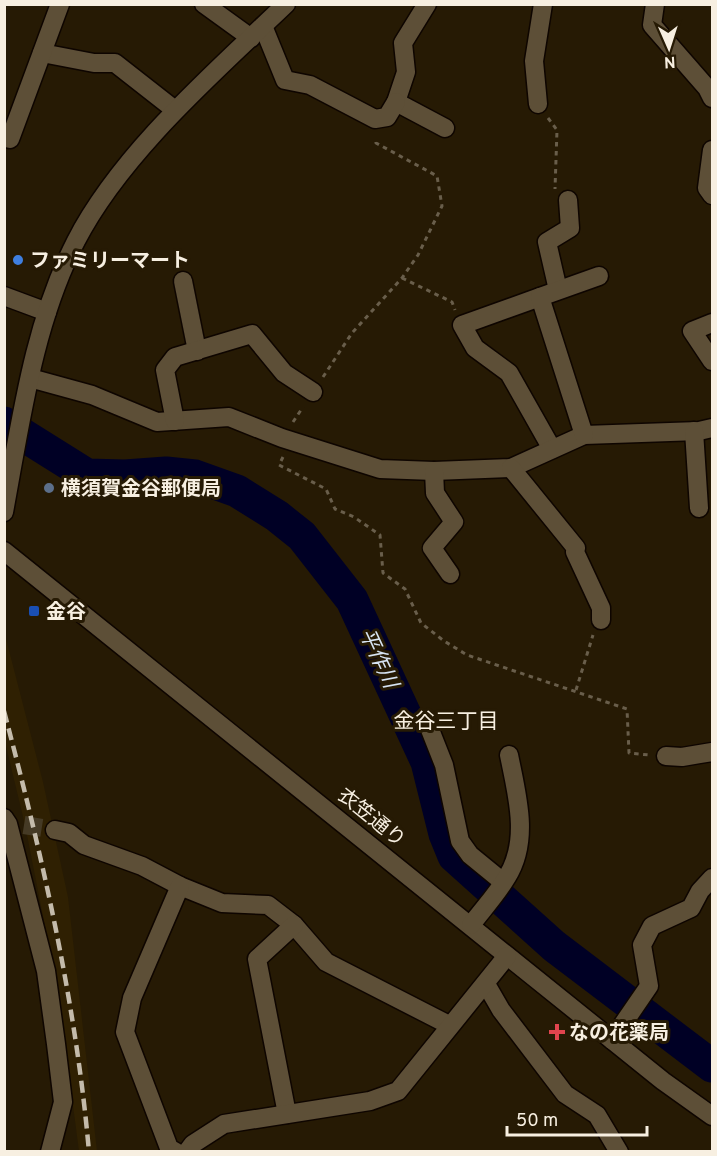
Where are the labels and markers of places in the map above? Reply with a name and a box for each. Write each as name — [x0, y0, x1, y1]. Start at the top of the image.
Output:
place label: ファミリーマート — [30, 249, 190, 275]
marker: ファミリーマート — [11, 253, 25, 267]
place label: 横須賀金谷郵便局 — [61, 477, 221, 503]
marker: 横須賀金谷郵便局 — [42, 481, 56, 495]
place label: 金谷 — [46, 600, 86, 626]
marker: 金谷 — [27, 604, 41, 618]
place label: なの花薬局 — [569, 1021, 669, 1047]
marker: なの花薬局 — [550, 1025, 564, 1039]

